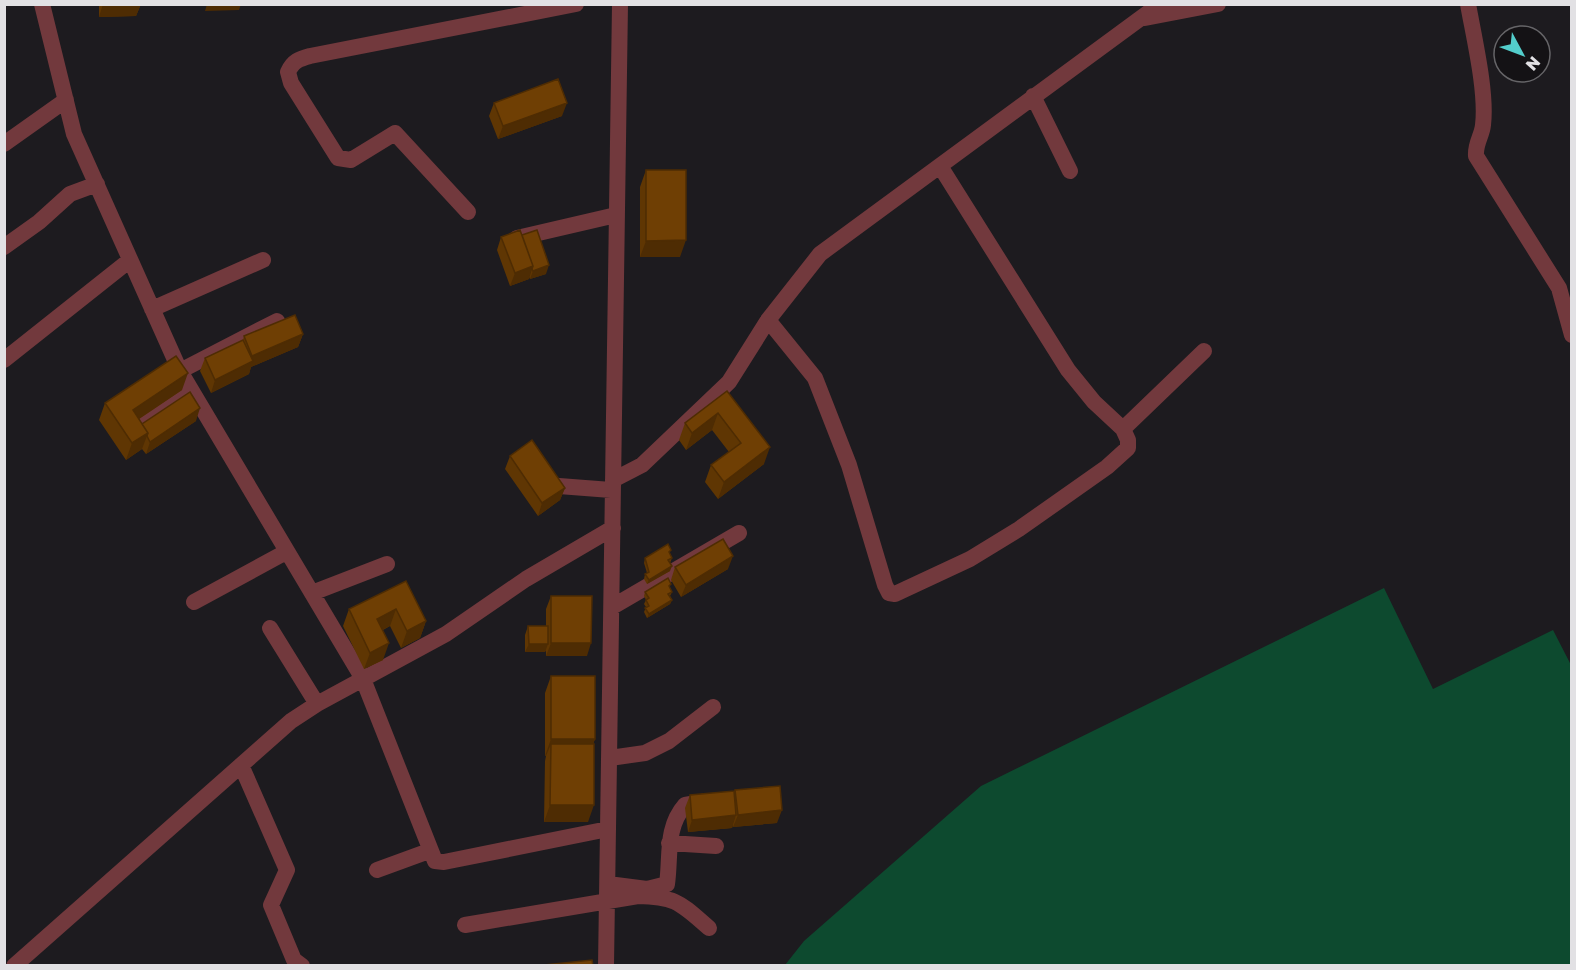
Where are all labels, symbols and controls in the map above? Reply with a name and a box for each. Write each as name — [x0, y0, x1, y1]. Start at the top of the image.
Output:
north arrow — [1492, 24, 1552, 84]
text: N — [1522, 53, 1545, 75]

